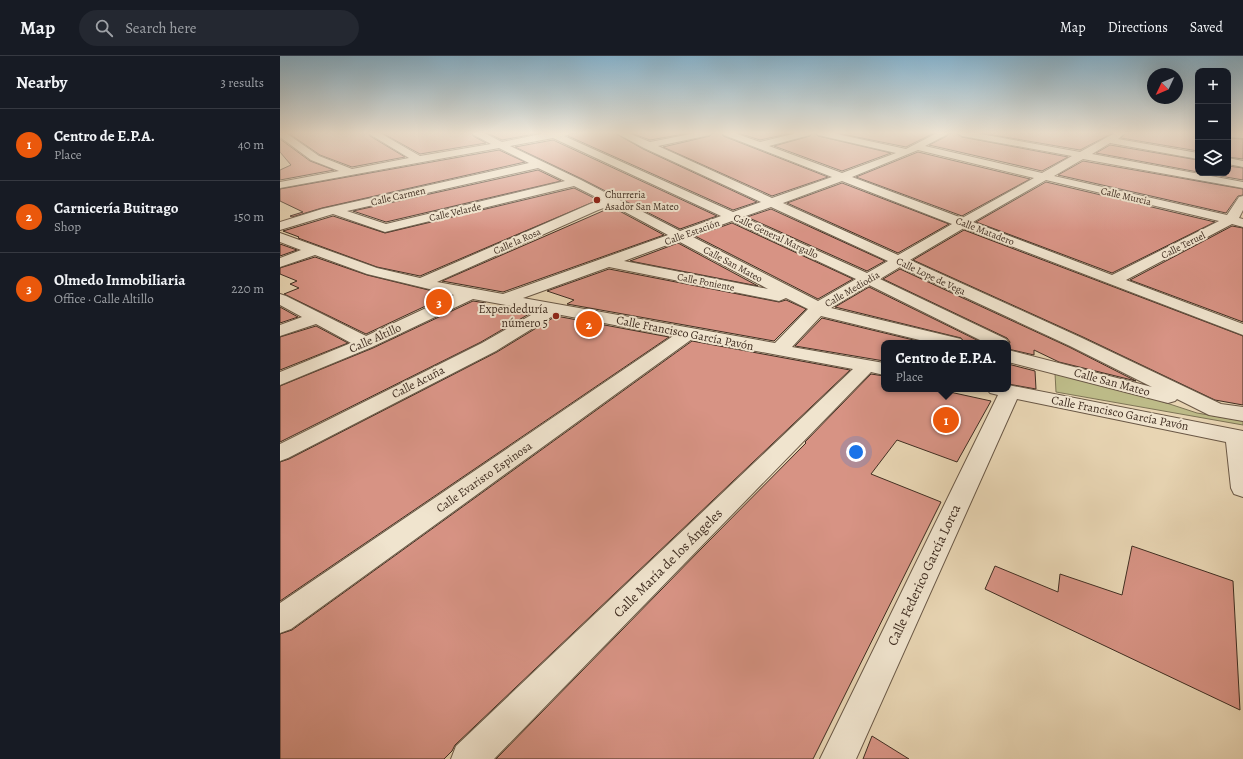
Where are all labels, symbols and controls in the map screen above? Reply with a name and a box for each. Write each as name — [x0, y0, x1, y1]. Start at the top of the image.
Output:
search box — [79, 10, 359, 46]
text: Map — [20, 15, 55, 41]
icon: search — [93, 17, 115, 39]
text: Search here — [125, 18, 197, 38]
text: Map — [1060, 18, 1086, 37]
text: Directions — [1108, 18, 1168, 37]
text: Saved — [1190, 18, 1223, 37]
north arrow — [1147, 68, 1183, 104]
map controls — [1195, 68, 1231, 176]
button: + — [1195, 68, 1231, 104]
text: Nearby — [16, 71, 67, 94]
text: 3 results — [220, 74, 264, 91]
button: − — [1195, 104, 1231, 140]
text: Centro de E.P.A. — [54, 126, 155, 146]
text: 1 — [27, 136, 31, 153]
text: 40 m — [238, 136, 264, 153]
button: layers — [1195, 140, 1231, 176]
text: Place — [54, 146, 82, 163]
street label: Calle Carmen — [370, 183, 427, 209]
street label: Calle Murcia — [1100, 184, 1153, 208]
place label: Churreria Asador San Mateo — [604, 188, 679, 213]
marker: Churreria Asador San Mateo — [592, 195, 602, 205]
text: Carnicería Buitrago — [54, 198, 179, 218]
street label: Calle Velarde — [428, 200, 483, 224]
text: 2 — [26, 208, 32, 225]
text: 150 m — [234, 208, 264, 225]
street label: Calle General Margallo — [731, 211, 821, 261]
street label: Calle Matadero — [954, 214, 1016, 248]
street label: Calle Estación — [663, 216, 722, 248]
text: Shop — [54, 218, 81, 235]
street label: Calle la Rosa — [491, 225, 543, 257]
street label: Calle Teruel — [1159, 228, 1208, 262]
street label: Calle San Mateo — [701, 243, 765, 285]
street label: Calle Lope de Vega — [894, 254, 968, 299]
street label: Calle Mediodía — [822, 268, 882, 310]
text: Olmedo Inmobiliaria — [54, 270, 186, 290]
street label: Calle Poniente — [676, 270, 736, 294]
text: 3 — [26, 280, 32, 297]
text: 220 m — [231, 280, 264, 297]
pin: 3 — [426, 287, 452, 317]
text: Office · Calle Altillo — [54, 290, 154, 307]
place label: Expendeduría número 5 — [479, 301, 548, 331]
pin: 2 — [576, 309, 602, 339]
marker: Expendeduría número 5 — [551, 311, 561, 321]
street label: Calle Francisco García Pavón — [615, 312, 755, 354]
street label: Calle Altillo — [346, 319, 404, 357]
popup — [881, 340, 1011, 392]
text: Centro de E.P.A. — [896, 348, 996, 368]
street label: Calle Acuña — [389, 362, 448, 402]
street label: Calle San Mateo — [1072, 364, 1152, 400]
text: Place — [896, 368, 923, 385]
street label: Calle Francisco García Pavón — [1050, 392, 1190, 434]
pin: 1 — [933, 405, 959, 435]
street label: Calle Evaristo Espinosa — [433, 438, 536, 516]
your location — [846, 442, 866, 462]
street label: Calle Federico García Lorca — [883, 501, 965, 649]
street label: Calle María de los Ángeles — [609, 504, 727, 622]

